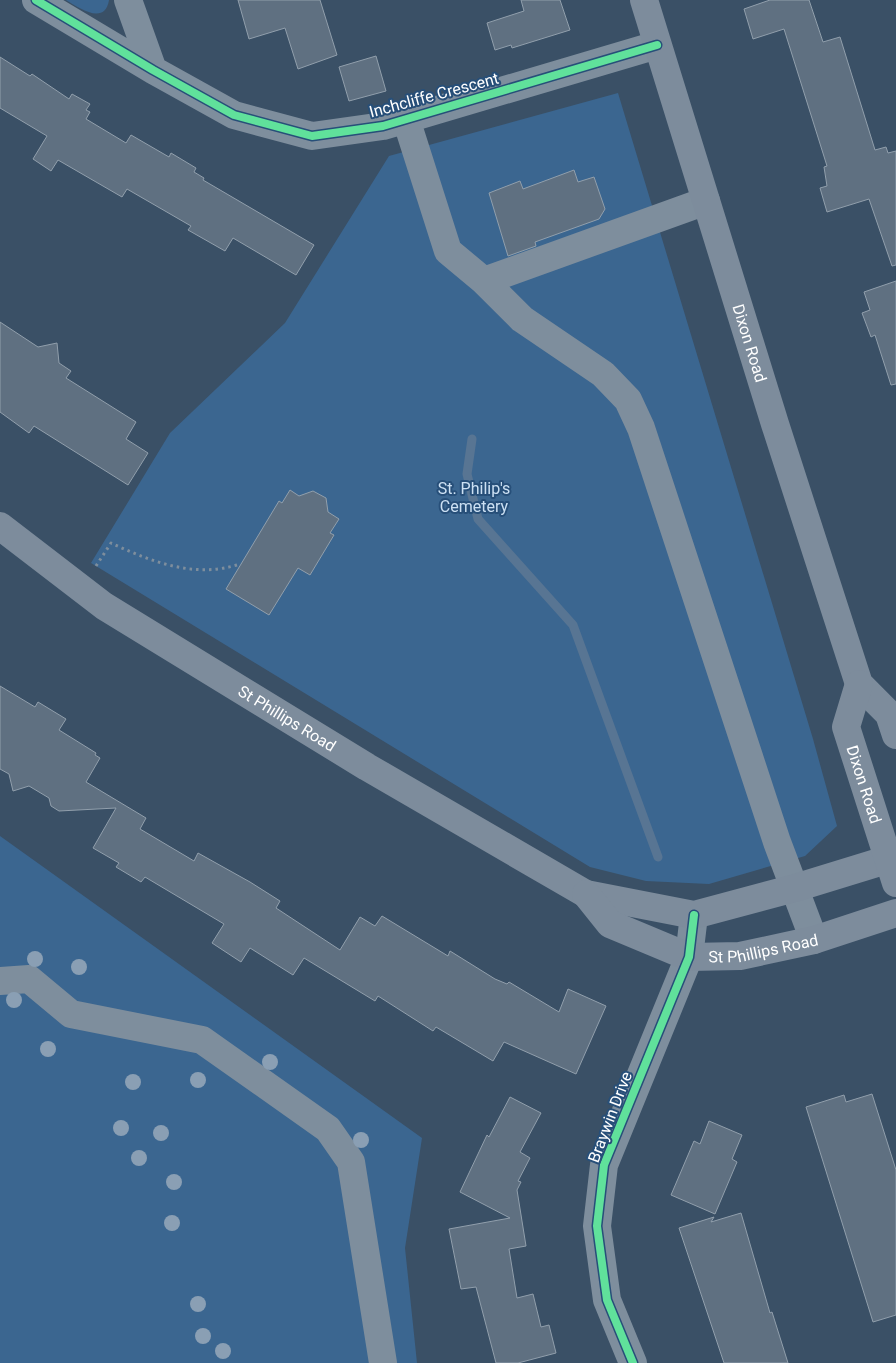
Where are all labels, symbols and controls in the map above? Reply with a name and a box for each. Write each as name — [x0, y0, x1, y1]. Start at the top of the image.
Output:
street label: Inchcliffe Crescent — [367, 69, 501, 121]
street label: Dixon Road — [729, 302, 771, 384]
park label: St. Philip's Cemetery — [438, 479, 510, 516]
street label: St Phillips Road — [235, 681, 340, 755]
street label: Dixon Road — [843, 743, 886, 826]
street label: St Phillips Road — [708, 930, 820, 966]
street label: Braywin Drive — [584, 1069, 636, 1165]

